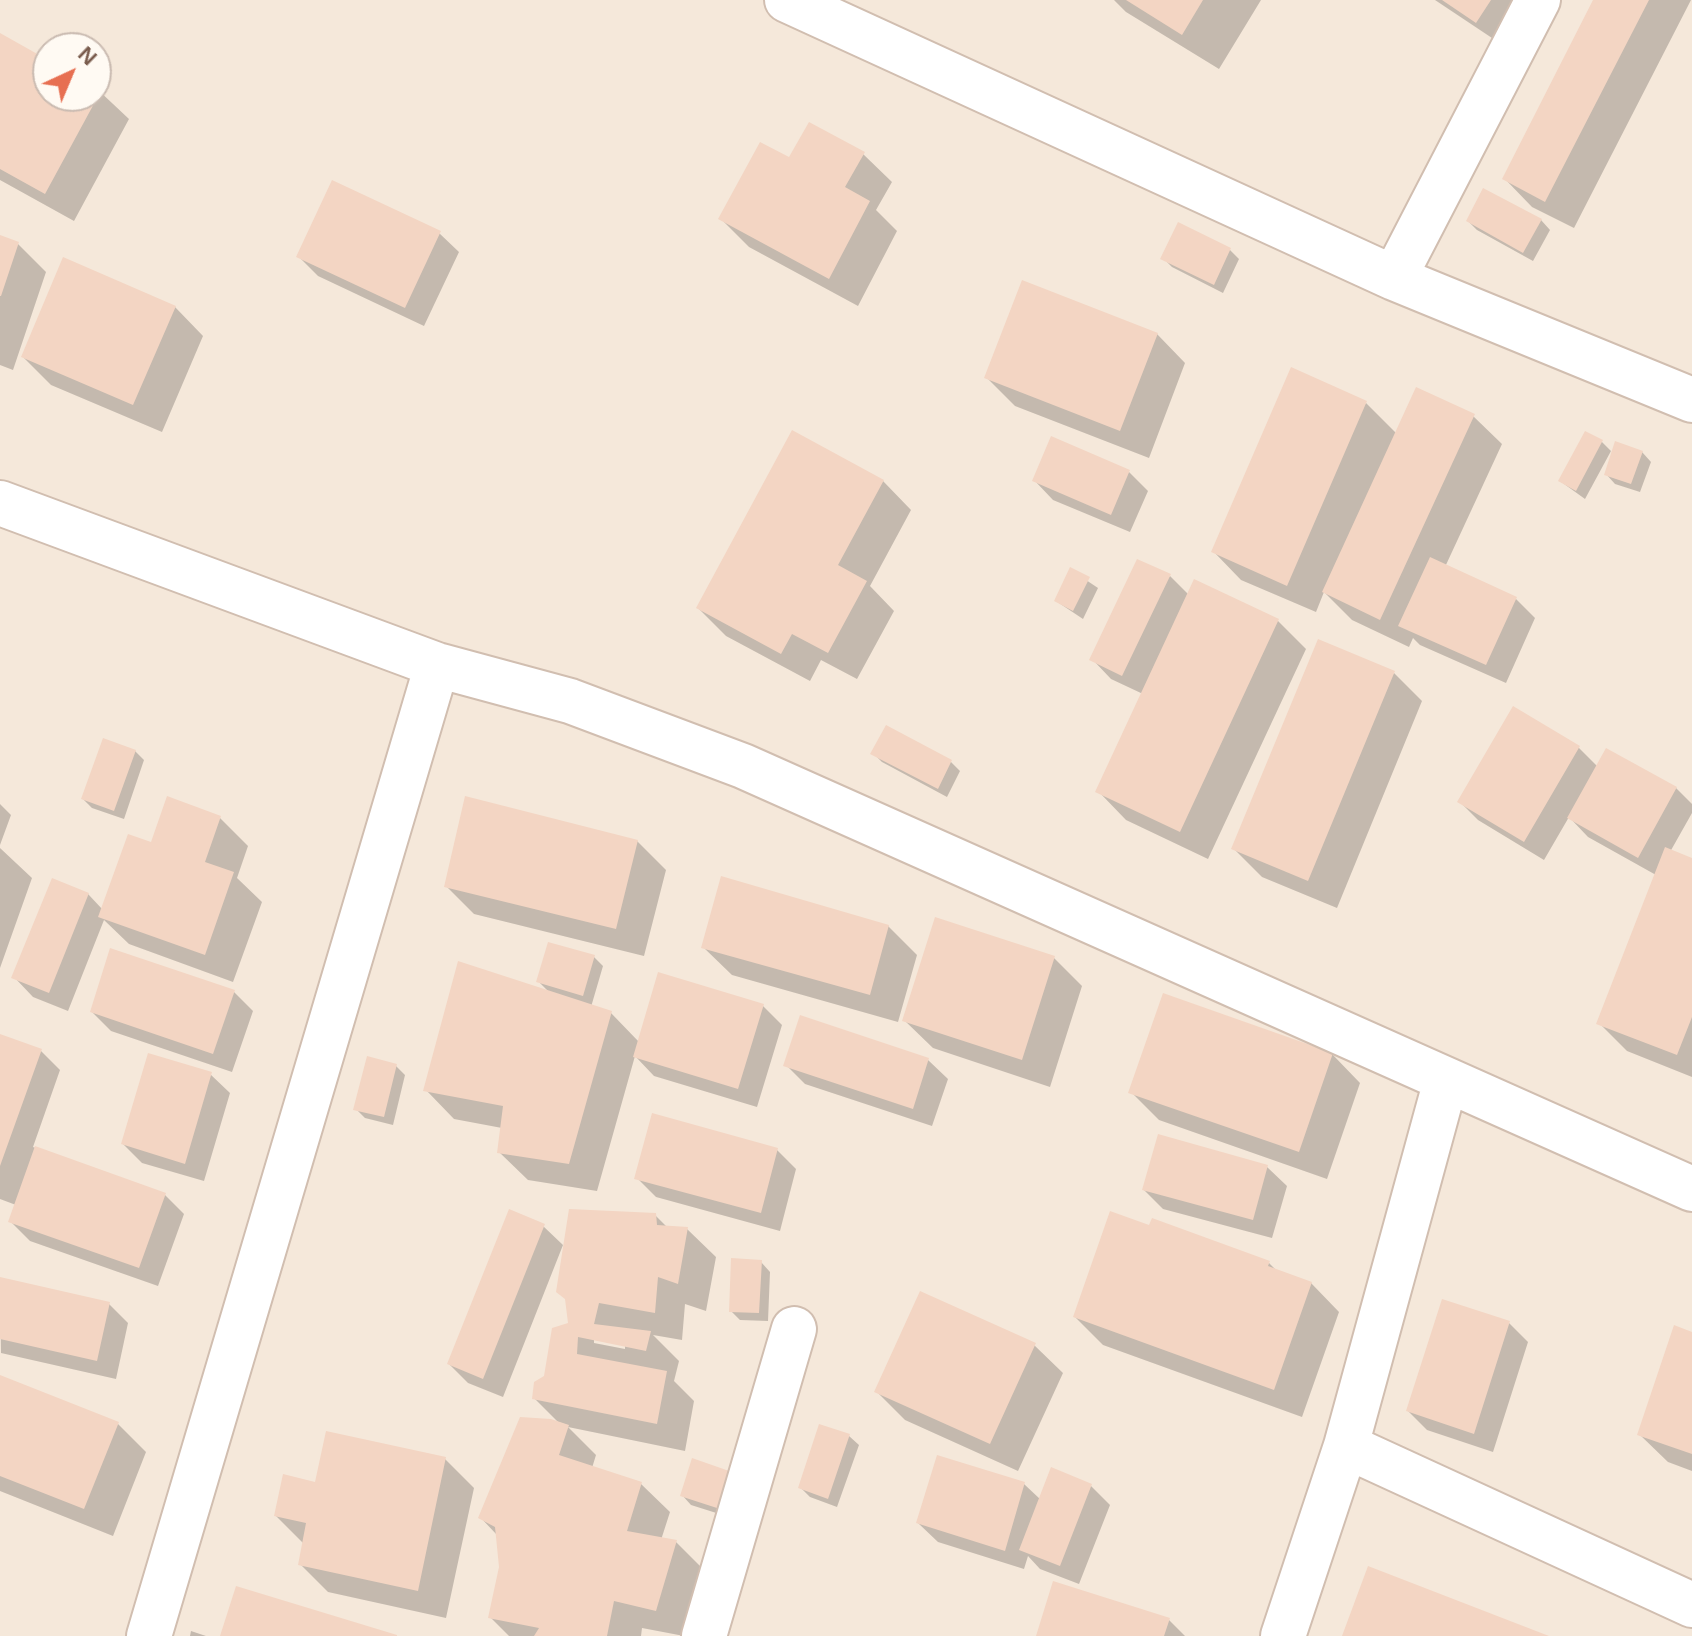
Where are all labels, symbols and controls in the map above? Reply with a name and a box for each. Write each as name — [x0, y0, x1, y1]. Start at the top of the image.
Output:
north arrow — [32, 32, 112, 112]
text: N — [73, 41, 102, 70]

